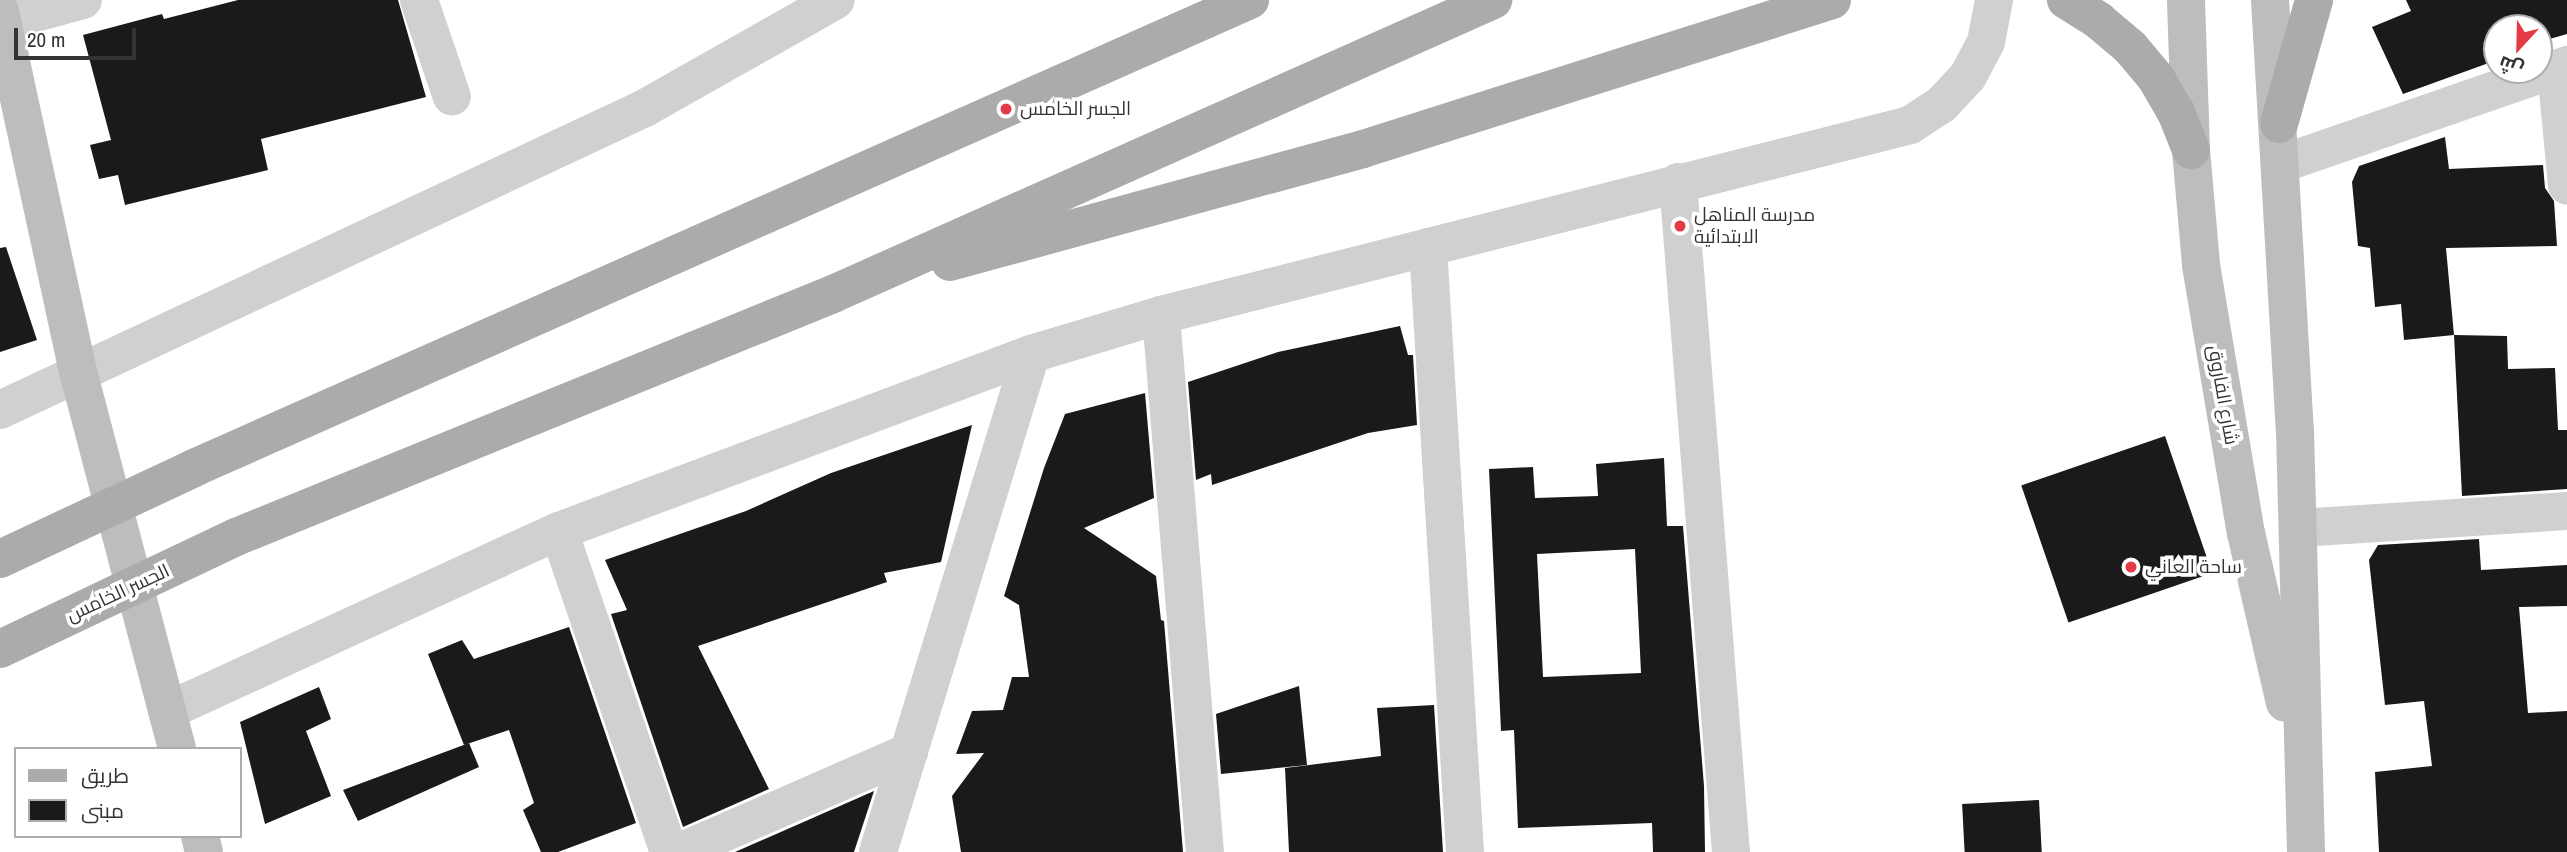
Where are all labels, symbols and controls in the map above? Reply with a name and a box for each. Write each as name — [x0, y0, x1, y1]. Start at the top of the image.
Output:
scale bar — [18, 14, 140, 58]
north arrow — [2483, 14, 2553, 84]
text: 20 m — [27, 25, 65, 54]
text: ش — [2495, 50, 2527, 83]
place label: الجسر الخامس — [1020, 98, 1131, 120]
marker: الجسر الخامس — [998, 101, 1014, 117]
place label: مدرسة المناهل الابتدائية — [1694, 204, 1815, 248]
marker: مدرسة المناهل الابتدائية — [1672, 218, 1688, 234]
street label: شارع الفاروق — [2203, 343, 2243, 447]
place label: ساحة العاني — [2145, 556, 2242, 578]
street label: الجسر الخامس — [63, 559, 173, 627]
marker: ساحة العاني — [2123, 559, 2139, 575]
legend — [14, 747, 242, 838]
text: طريق — [81, 761, 129, 790]
text: مبنى — [81, 796, 124, 825]

